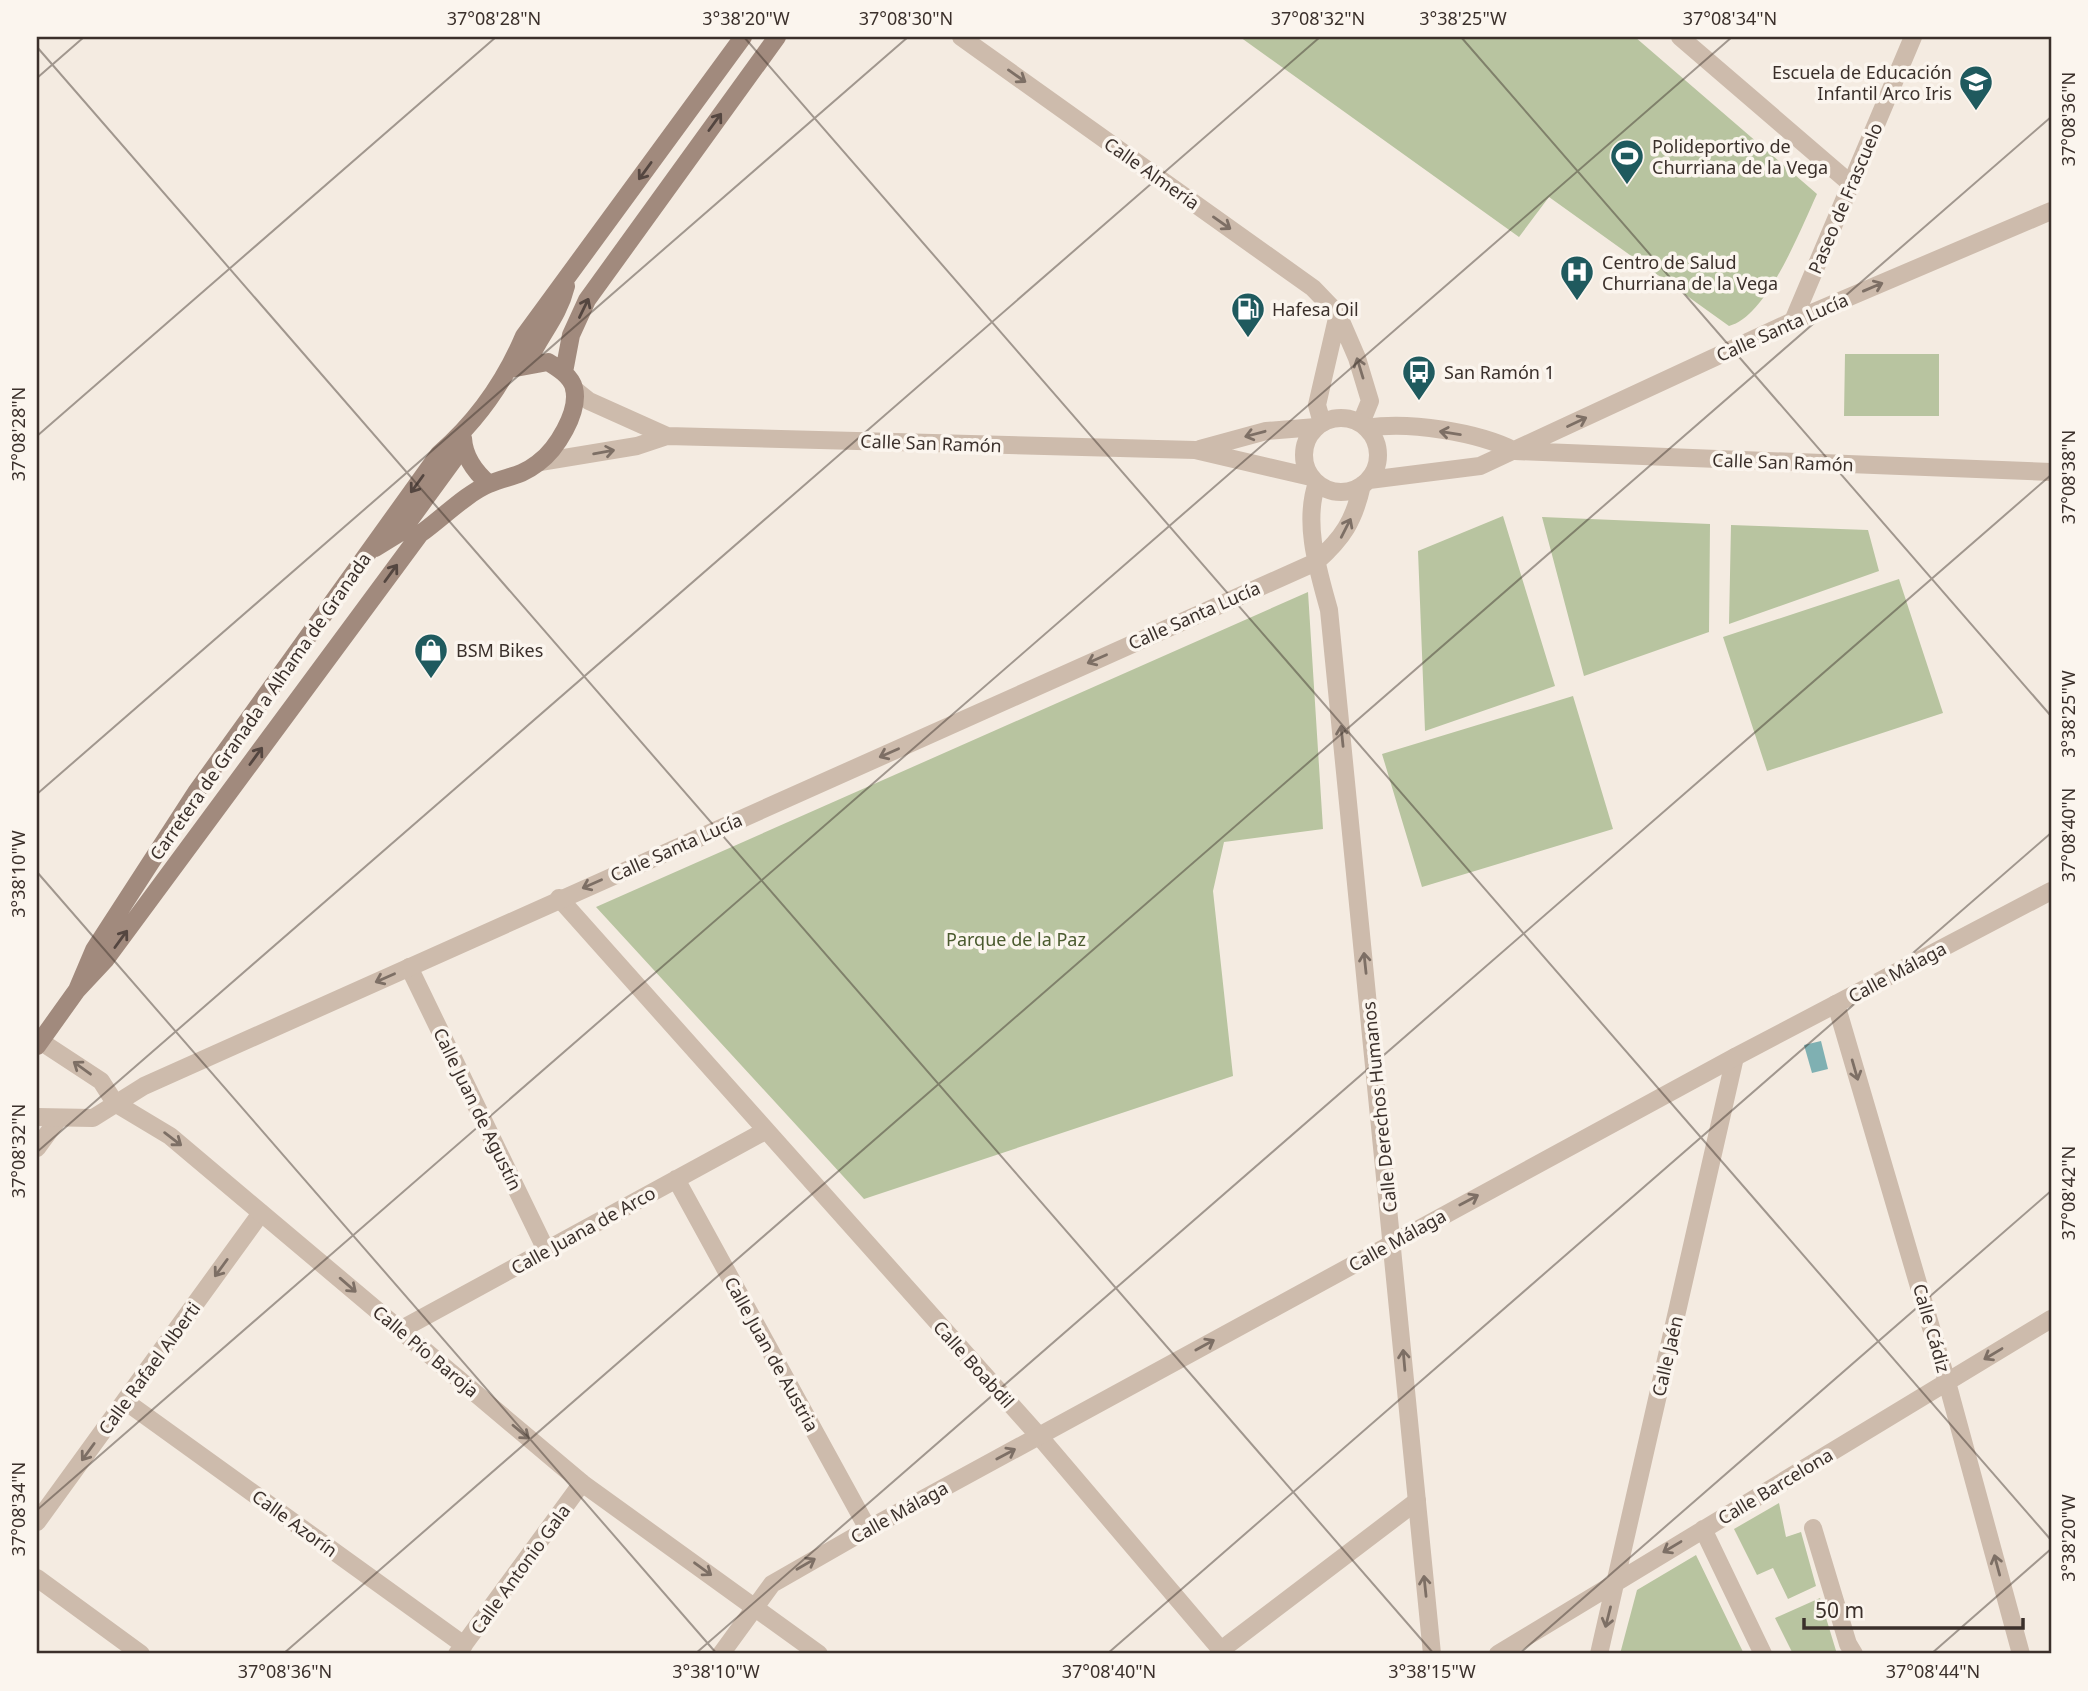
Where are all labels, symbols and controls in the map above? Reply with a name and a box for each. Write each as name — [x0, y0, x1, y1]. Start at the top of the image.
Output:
text: 37°08'28"N — [447, 6, 541, 30]
text: 3°38'20"W — [702, 6, 790, 30]
text: 37°08'30"N — [859, 6, 953, 30]
text: 37°08'32"N — [1271, 6, 1365, 30]
text: 3°38'25"W — [1419, 6, 1507, 30]
text: 37°08'34"N — [1683, 6, 1777, 30]
place label: Escuela de Educación Infantil Arco Iris — [1772, 60, 1952, 105]
school or university icon: Escuela de Educación Infantil Arco Iris — [1957, 63, 1995, 112]
one-way arrow — [1007, 69, 1026, 83]
text: 37°08'36"N — [2056, 72, 2080, 166]
one-way arrow — [708, 113, 722, 132]
street label: Paseo de Frascuelo — [1802, 119, 1888, 277]
street label: Calle Almería — [1100, 131, 1204, 215]
place label: Polideportivo de Churriana de la Vega — [1652, 134, 1828, 179]
sports icon: Polideportivo de Churriana de la Vega — [1608, 137, 1646, 186]
one-way arrow — [638, 161, 652, 180]
one-way arrow — [1212, 215, 1231, 230]
place label: Centro de Salud Churriana de la Vega — [1602, 250, 1778, 295]
hospital icon: Centro de Salud Churriana de la Vega — [1558, 253, 1596, 302]
one-way arrow — [1861, 280, 1883, 293]
street label: Calle Santa Lucía — [1712, 287, 1852, 367]
fuel station icon: Hafesa Oil — [1229, 290, 1267, 339]
one-way arrow — [578, 297, 591, 318]
place label: Hafesa Oil — [1272, 297, 1359, 321]
bus stop icon: San Ramón 1 — [1400, 353, 1438, 402]
one-way arrow — [1353, 357, 1366, 379]
place label: San Ramón 1 — [1444, 360, 1555, 384]
text: 37°08'28"N — [6, 387, 30, 481]
one-way arrow — [1566, 415, 1587, 428]
one-way arrow — [1439, 426, 1462, 439]
one-way arrow — [1244, 428, 1267, 441]
street label: Calle San Ramón — [860, 429, 1002, 457]
text: 37°08'38"N — [2056, 430, 2080, 524]
one-way arrow — [592, 445, 615, 458]
street label: Calle San Ramón — [1712, 448, 1854, 476]
one-way arrow — [410, 475, 425, 494]
one-way arrow — [1340, 518, 1354, 539]
street label: Carretera de Granada a Alhama de Granada — [144, 547, 376, 865]
one-way arrow — [384, 564, 398, 583]
street label: Calle Santa Lucía — [1124, 575, 1264, 655]
shop icon: BSM Bikes — [412, 631, 450, 680]
place label: BSM Bikes — [456, 638, 543, 662]
one-way arrow — [1087, 653, 1108, 666]
text: 3°38'25"W — [2056, 670, 2080, 758]
one-way arrow — [1335, 726, 1348, 748]
one-way arrow — [249, 747, 263, 766]
one-way arrow — [879, 747, 900, 760]
text: 37°08'40"N — [2056, 788, 2080, 882]
street label: Calle Santa Lucía — [606, 807, 746, 887]
text: 3°38'10"W — [6, 830, 30, 918]
one-way arrow — [581, 878, 603, 891]
park label: Parque de la Paz — [946, 927, 1086, 951]
one-way arrow — [114, 930, 128, 949]
street label: Calle Málaga — [1844, 936, 1950, 1008]
one-way arrow — [1358, 952, 1371, 975]
one-way arrow — [374, 972, 396, 985]
street label: Calle Derechos Humanos — [1356, 1000, 1402, 1214]
street label: Calle Juan de Agustín — [428, 1024, 528, 1194]
one-way arrow — [1850, 1058, 1863, 1080]
one-way arrow — [73, 1060, 92, 1075]
text: 37°08'32"N — [6, 1104, 30, 1198]
one-way arrow — [163, 1132, 182, 1147]
text: 37°08'42"N — [2056, 1146, 2080, 1240]
street label: Calle Juana de Arco — [506, 1180, 660, 1280]
one-way arrow — [1458, 1193, 1479, 1207]
street label: Calle Málaga — [1344, 1203, 1450, 1277]
one-way arrow — [214, 1258, 229, 1277]
street label: Calle Juan de Austria — [719, 1272, 825, 1436]
one-way arrow — [338, 1277, 356, 1293]
street label: Calle Cádiz — [1908, 1281, 1956, 1375]
street label: Calle Rafael Alberti — [93, 1297, 205, 1439]
street label: Calle Pío Baroja — [368, 1300, 484, 1402]
street label: Calle Jaén — [1646, 1313, 1688, 1399]
street label: Calle Boabdil — [928, 1315, 1020, 1413]
one-way arrow — [1194, 1338, 1215, 1351]
one-way arrow — [1984, 1347, 2003, 1362]
one-way arrow — [1397, 1349, 1410, 1372]
one-way arrow — [512, 1424, 530, 1440]
street label: Calle Barcelona — [1713, 1442, 1837, 1530]
one-way arrow — [80, 1443, 95, 1461]
one-way arrow — [995, 1447, 1016, 1460]
text: 37°08'34"N — [6, 1462, 30, 1556]
street label: Calle Málaga — [846, 1475, 952, 1549]
street label: Calle Azorín — [248, 1484, 342, 1562]
text: 3°38'20"W — [2056, 1494, 2080, 1582]
street label: Calle Antonio Gala — [465, 1499, 575, 1639]
one-way arrow — [1663, 1540, 1683, 1554]
one-way arrow — [1990, 1554, 2003, 1577]
one-way arrow — [796, 1557, 816, 1571]
one-way arrow — [693, 1561, 712, 1576]
one-way arrow — [1418, 1576, 1431, 1598]
scale bar — [1804, 1586, 2023, 1630]
text: 50 m — [1815, 1596, 1864, 1624]
one-way arrow — [1601, 1605, 1614, 1628]
text: 37°08'36"N — [238, 1659, 332, 1683]
text: 3°38'10"W — [672, 1659, 760, 1683]
text: 37°08'40"N — [1062, 1659, 1156, 1683]
text: 3°38'15"W — [1388, 1659, 1476, 1683]
text: 37°08'44"N — [1886, 1659, 1980, 1683]

